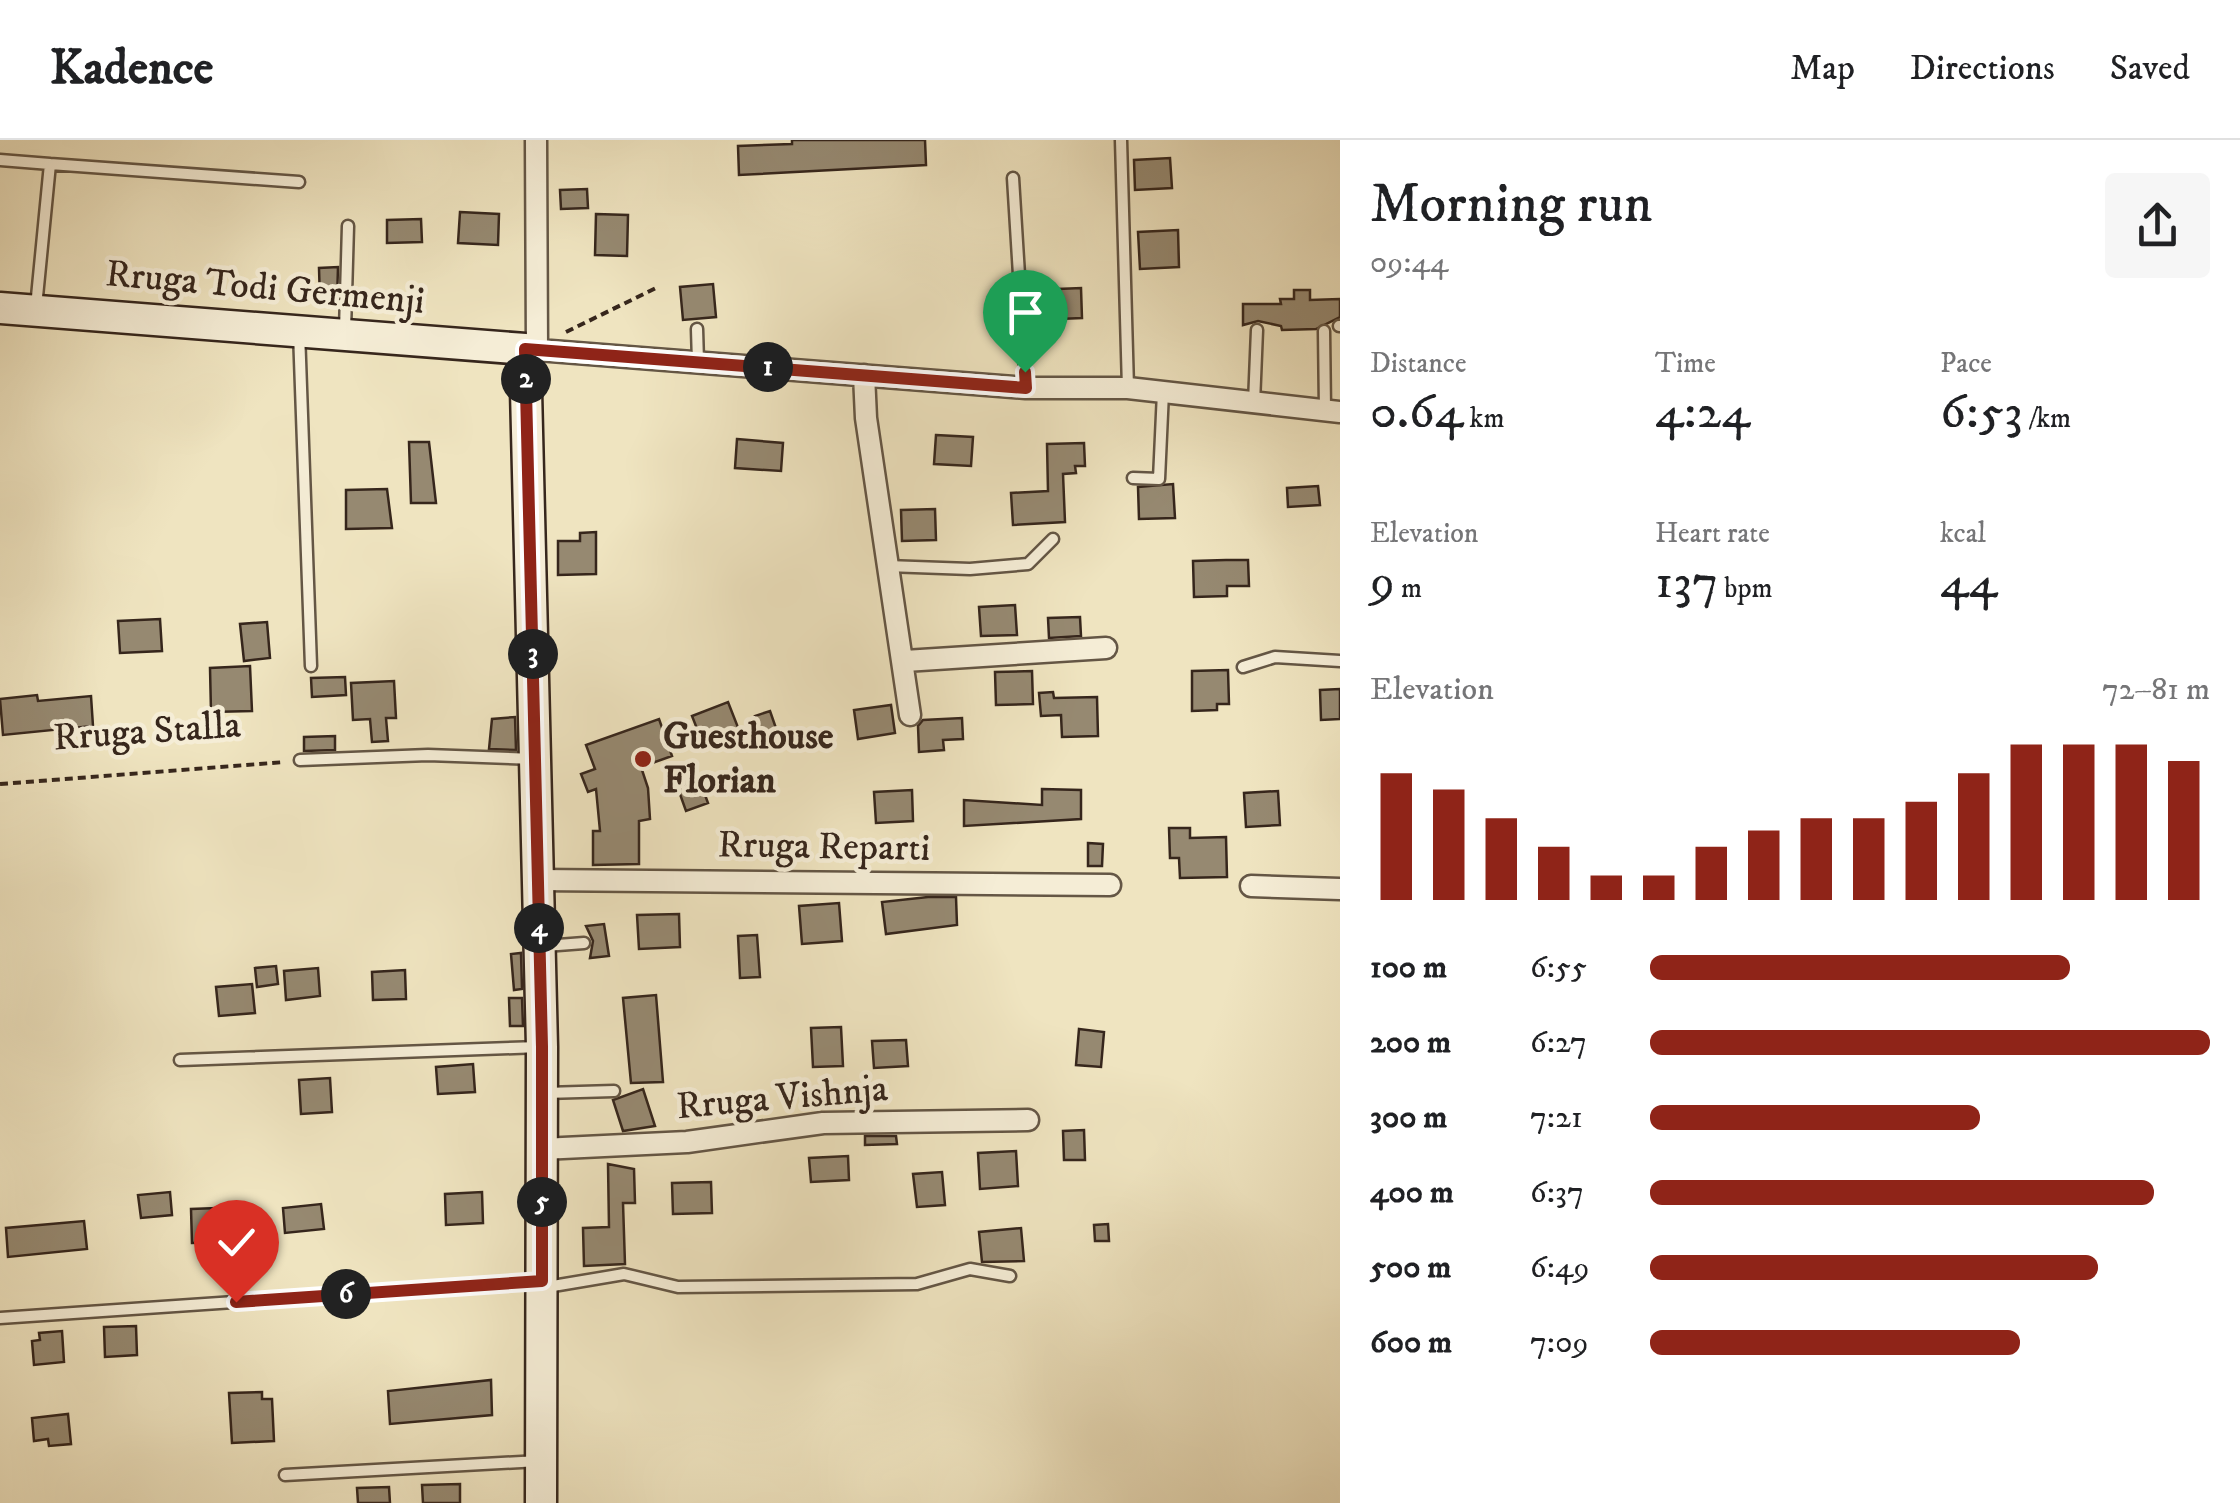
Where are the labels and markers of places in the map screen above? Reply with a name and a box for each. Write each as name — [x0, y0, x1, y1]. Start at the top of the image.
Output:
pin — [983, 270, 1068, 373]
pin: 1 — [743, 342, 793, 392]
pin: 2 — [501, 354, 551, 404]
pin: 3 — [508, 629, 558, 679]
place label: Guesthouse Florian — [663, 713, 834, 805]
marker: Guesthouse Florian — [632, 748, 654, 770]
pin: 4 — [514, 903, 564, 953]
pin: 5 — [517, 1177, 567, 1227]
pin — [194, 1200, 279, 1303]
pin: 6 — [321, 1269, 371, 1319]

